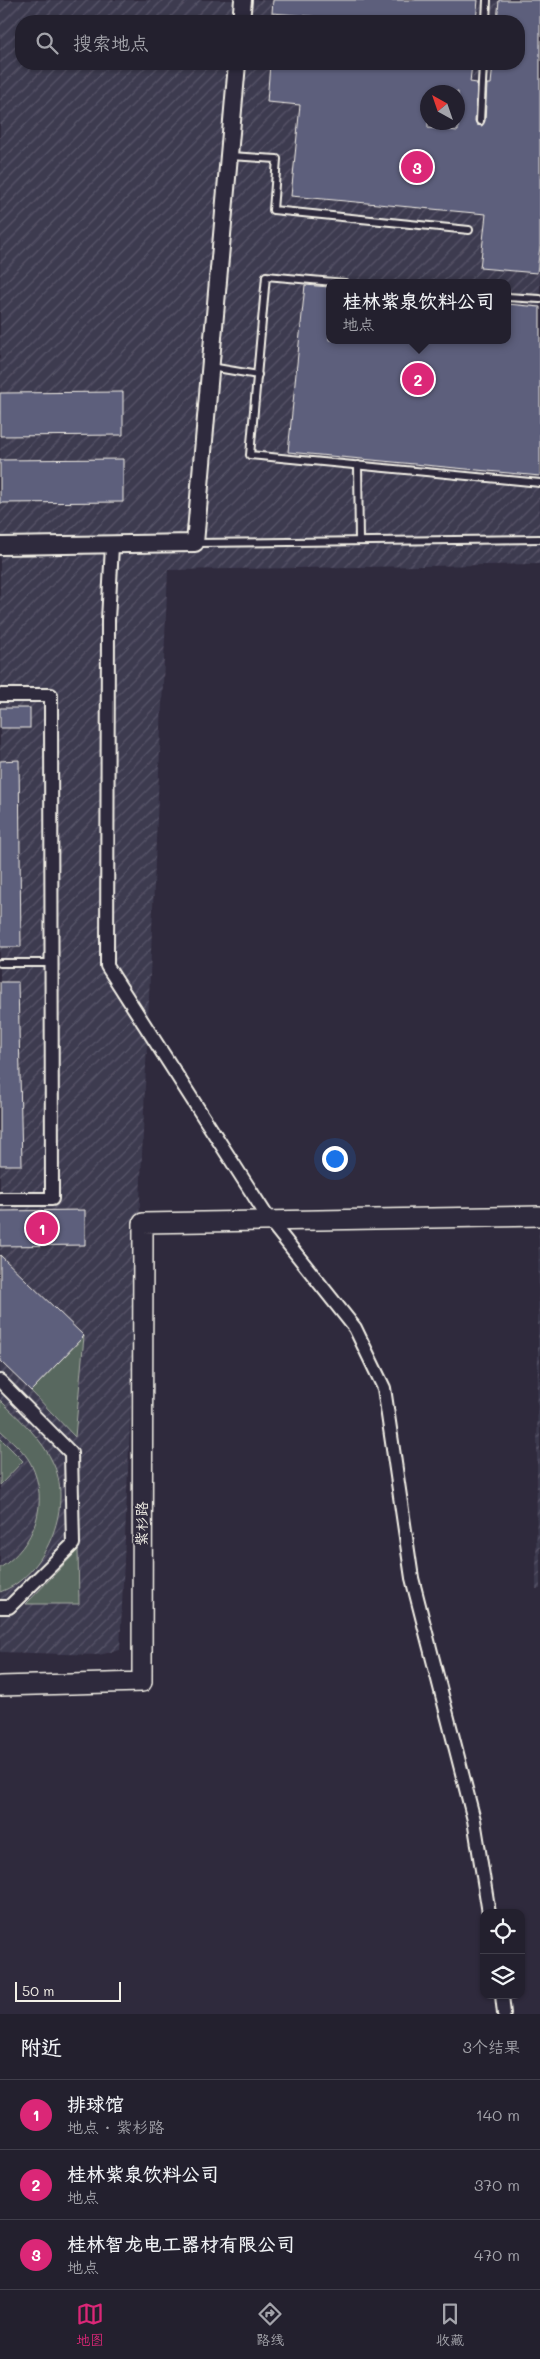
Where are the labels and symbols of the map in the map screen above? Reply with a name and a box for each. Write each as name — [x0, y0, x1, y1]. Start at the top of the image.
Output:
north arrow — [420, 85, 465, 130]
pin: 3 — [401, 148, 433, 186]
pin: 2 — [402, 360, 434, 398]
your location — [322, 1146, 348, 1172]
pin: 1 — [26, 1209, 58, 1247]
street label: 紫杉路 — [131, 1501, 151, 1547]
scale bar — [15, 1979, 121, 2002]

